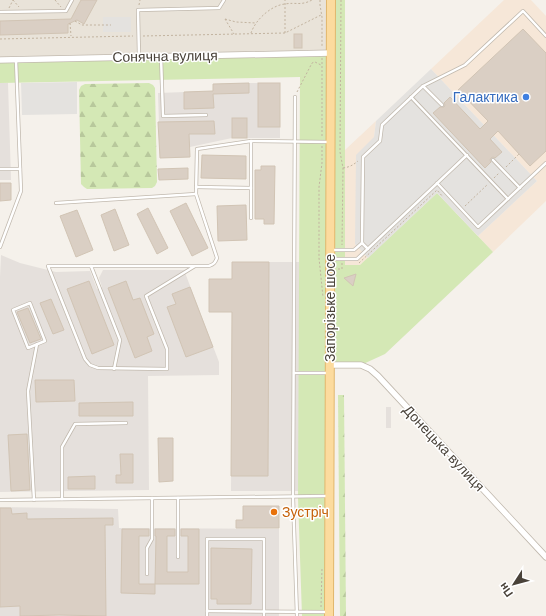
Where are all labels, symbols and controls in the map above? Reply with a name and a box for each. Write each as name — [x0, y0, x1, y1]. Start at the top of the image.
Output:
street label: Сонячна вулиця — [112, 47, 218, 65]
place label: Галактика — [453, 89, 518, 105]
marker: Галактика — [521, 92, 531, 102]
street label: Запорізьке шосе — [322, 254, 338, 362]
street label: Донецька вулиця — [400, 402, 488, 494]
place label: Зустріч — [282, 504, 329, 520]
marker: Зустріч — [269, 507, 279, 517]
north arrow — [494, 564, 534, 604]
text: Пн — [497, 580, 515, 599]

